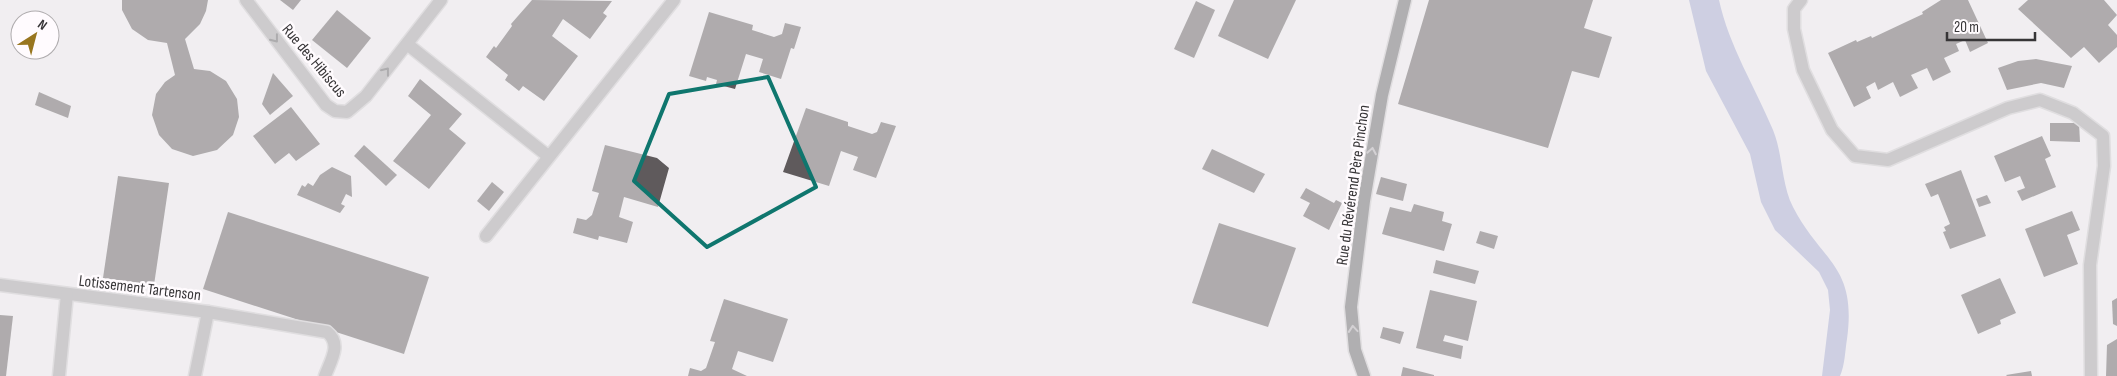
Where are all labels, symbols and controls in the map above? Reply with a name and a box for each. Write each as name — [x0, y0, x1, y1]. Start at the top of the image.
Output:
north arrow — [10, 10, 60, 60]
scale bar — [1947, 10, 2034, 42]
text: N — [34, 16, 50, 34]
text: 20 m — [1954, 18, 1979, 37]
street label: Rue des Hibiscus — [278, 20, 350, 102]
one-way arrow — [269, 33, 278, 43]
one-way arrow — [380, 68, 388, 77]
street label: Rue du Révérend Père Pinchon — [1333, 104, 1374, 267]
one-way arrow — [1367, 146, 1377, 155]
street label: Lotissement Tartenson — [78, 272, 202, 305]
one-way arrow — [1348, 325, 1359, 333]

